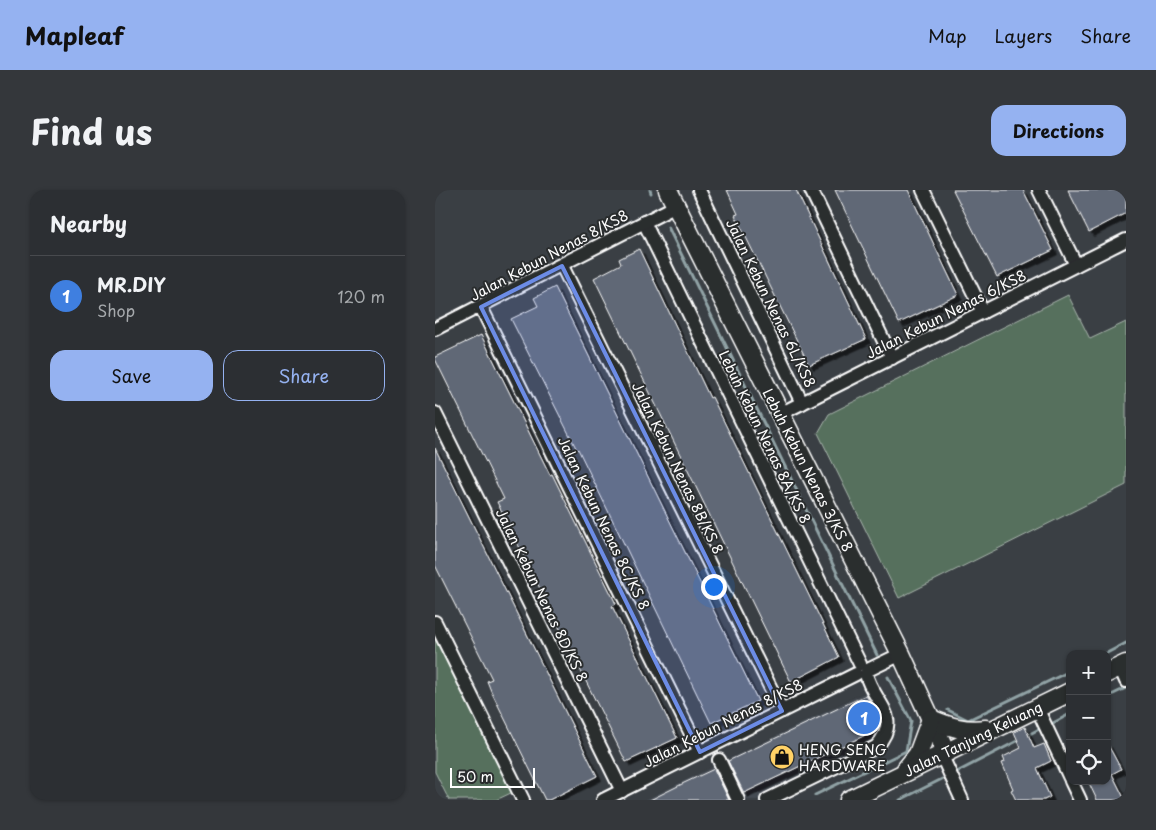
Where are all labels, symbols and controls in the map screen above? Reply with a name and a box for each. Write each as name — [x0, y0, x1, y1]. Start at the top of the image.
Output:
text: Mapleaf — [25, 17, 124, 53]
text: Map — [928, 22, 967, 49]
text: Layers — [995, 22, 1052, 49]
text: Share — [1080, 22, 1131, 49]
text: Find us — [30, 104, 152, 157]
button: Directions — [991, 105, 1126, 156]
street label: Jalan Kebun Nenas 8/KS8 — [466, 204, 632, 306]
text: Nearby — [50, 207, 127, 239]
street label: Jalan Kebun Nenas 6L/KS8 — [721, 215, 821, 391]
street label: Jalan Kebun Nenas 6/KS8 — [862, 264, 1030, 364]
text: MR.DIY — [97, 270, 166, 298]
text: 1 — [62, 284, 70, 308]
text: 120 m — [338, 284, 385, 308]
text: Shop — [97, 298, 135, 322]
street label: Lebuh Kebun Nenas 8A/KS 8 — [714, 347, 816, 527]
button: Save — [50, 350, 213, 401]
button: Share — [223, 350, 385, 401]
street label: Jalan Kebun Nenas 8B/KS 8 — [627, 378, 729, 558]
street label: Lebuh Kebun Nenas 3/KS 8 — [758, 385, 858, 555]
street label: Jalan Kebun Nenas 8C/KS 8 — [553, 433, 655, 613]
street label: Jalan Kebun Nenas 8D/KS 8 — [491, 505, 593, 685]
your location — [701, 574, 727, 600]
map controls — [1066, 650, 1111, 785]
button: + — [1066, 650, 1111, 695]
street label: Jalan Kebun Nenas 8/KS8 — [640, 674, 806, 772]
button: − — [1066, 695, 1111, 740]
street label: Jalan Tanjung Keluang — [900, 696, 1046, 782]
pin: 1 — [848, 699, 880, 737]
place label: HENG SENG HARDWARE — [799, 739, 887, 776]
button: locate — [1066, 740, 1111, 785]
shop icon: HENG SENG HARDWARE — [769, 744, 795, 770]
scale bar — [450, 765, 535, 788]
text: 50 m — [457, 766, 493, 787]

